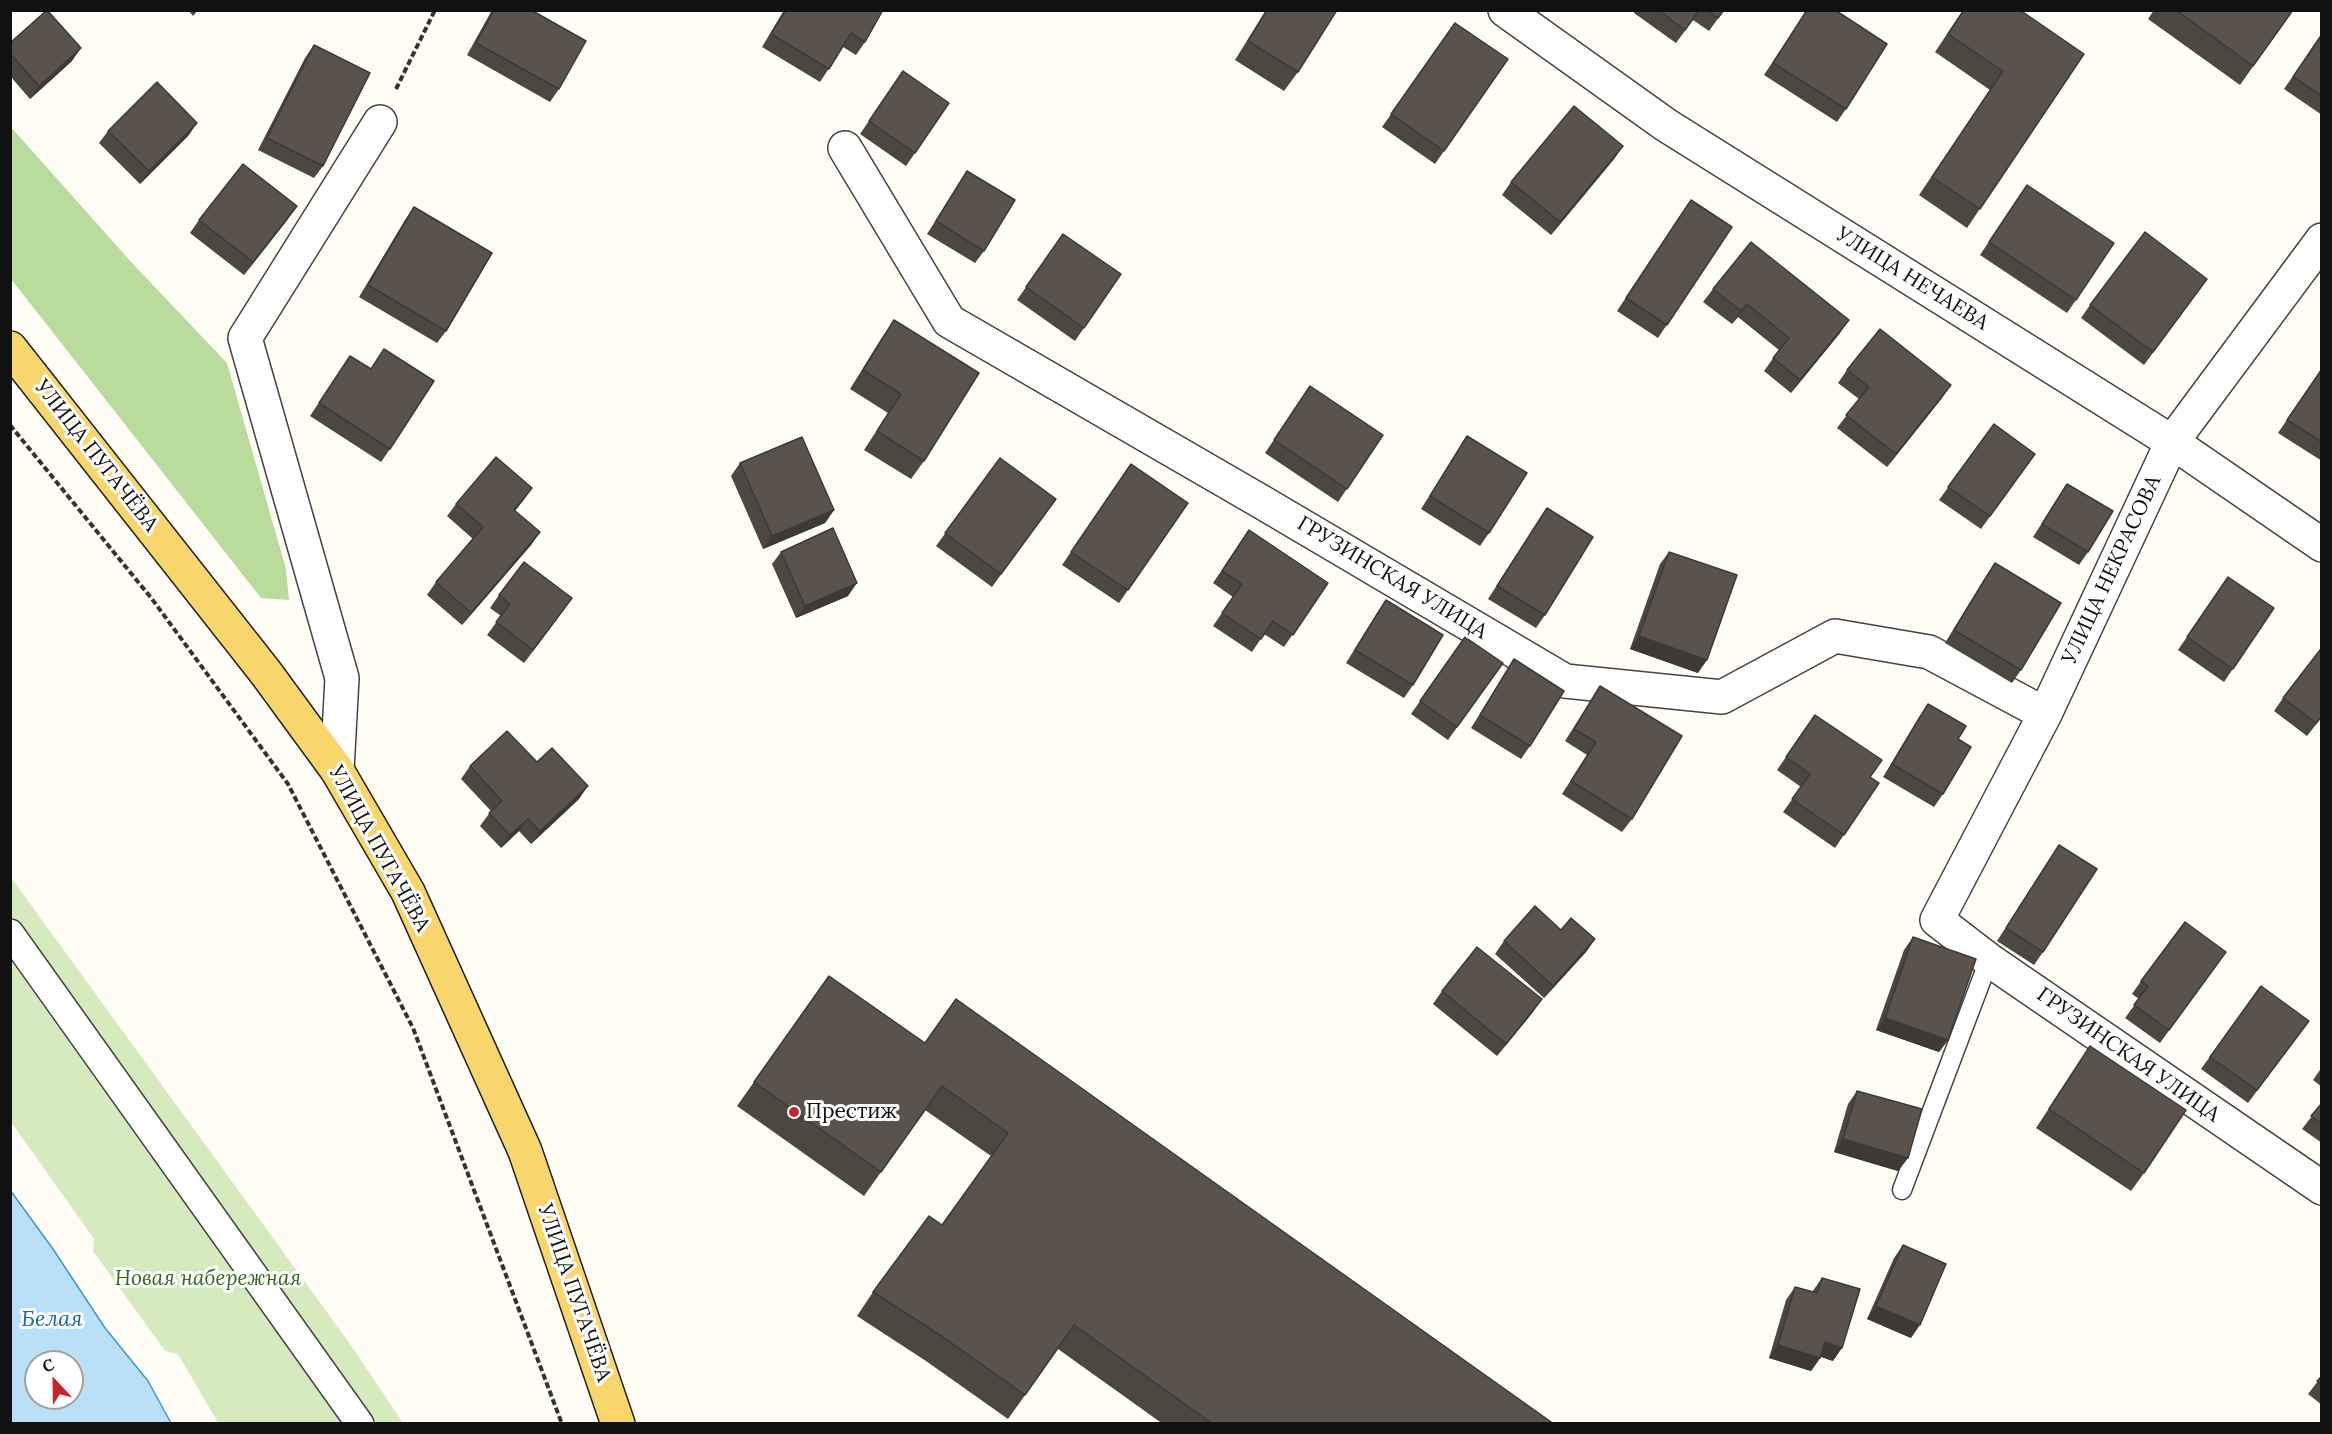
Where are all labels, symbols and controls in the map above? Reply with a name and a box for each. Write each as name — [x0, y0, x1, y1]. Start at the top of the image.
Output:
street label: УЛИЦА НЕЧАЕВА — [1831, 222, 1993, 336]
street label: УЛИЦА ПУГАЧЁВА — [29, 375, 163, 537]
street label: УЛИЦА НЕКРАСОВА — [2057, 472, 2167, 668]
street label: ГРУЗИНСКАЯ УЛИЦА — [1292, 511, 1492, 645]
street label: УЛИЦА ПУГАЧЁВА — [323, 762, 435, 936]
street label: ГРУЗИНСКАЯ УЛИЦА — [2032, 982, 2224, 1128]
place label: Престиж — [806, 1099, 897, 1125]
marker: Престиж — [787, 1105, 801, 1119]
street label: УЛИЦА ПУГАЧЁВА — [532, 1201, 616, 1385]
park label: Новая набережная — [115, 1266, 301, 1292]
water label: Белая — [21, 1307, 83, 1333]
north arrow — [24, 1350, 84, 1410]
text: С — [39, 1354, 57, 1377]

